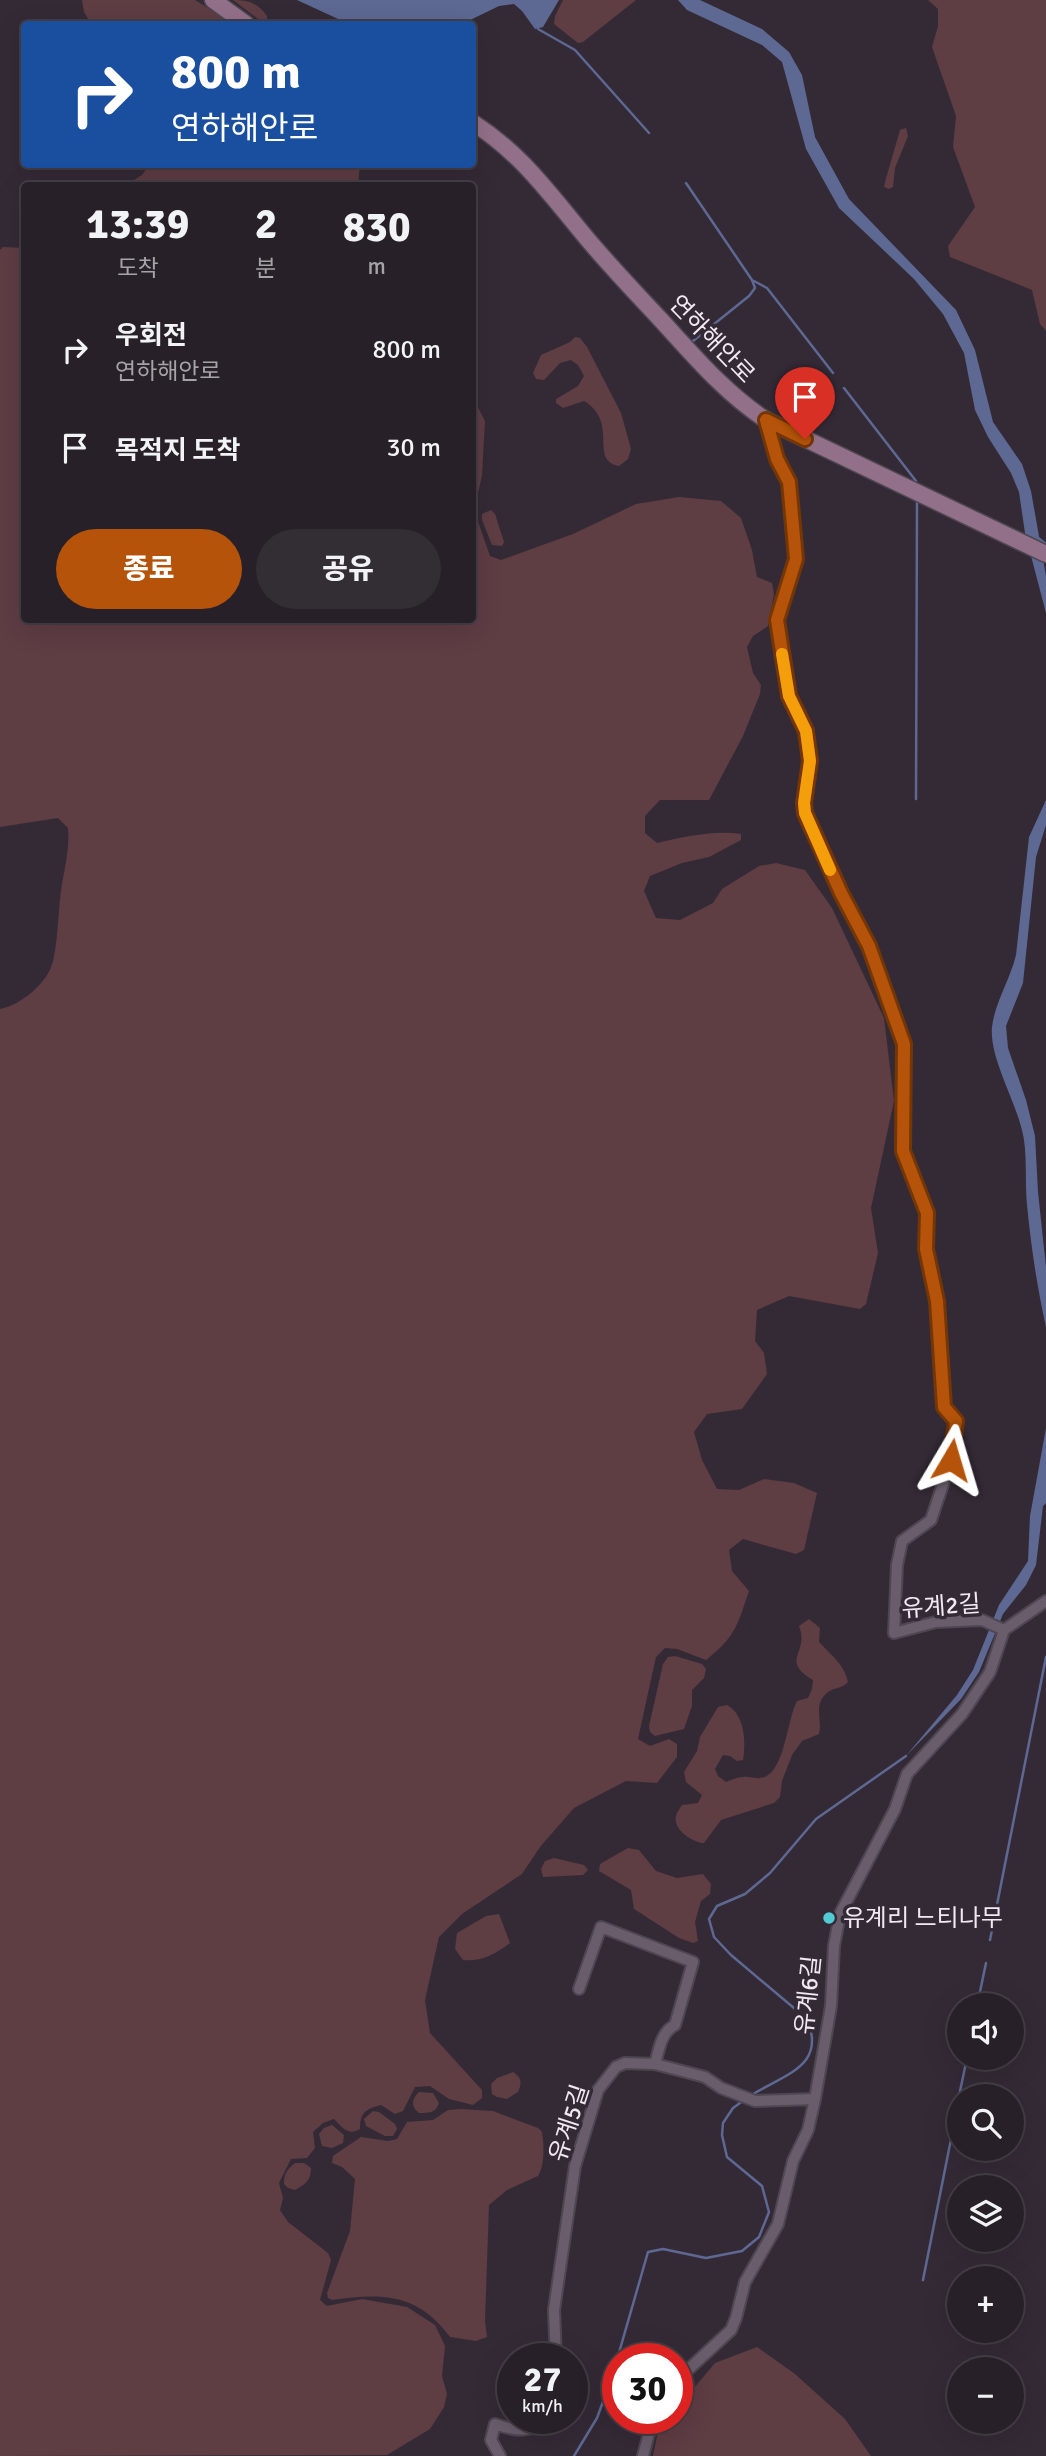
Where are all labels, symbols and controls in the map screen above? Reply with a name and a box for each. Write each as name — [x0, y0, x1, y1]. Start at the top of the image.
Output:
text: 800 m — [171, 42, 301, 102]
icon: right — [56, 49, 147, 140]
text: 연하해안로 — [171, 109, 318, 148]
text: 13:39 — [86, 199, 189, 250]
text: 2 — [255, 199, 277, 250]
text: 830 — [343, 202, 411, 253]
text: m — [367, 252, 386, 281]
text: 도착 — [117, 254, 159, 283]
text: 분 — [255, 254, 277, 283]
street label: 연하해안로 — [663, 289, 761, 389]
text: 우회전 — [115, 320, 187, 352]
icon: right — [56, 331, 94, 369]
text: 800 m — [372, 334, 441, 366]
text: 연하해안로 — [115, 357, 221, 386]
pin — [775, 367, 835, 439]
icon: arrive — [786, 378, 824, 416]
icon: arrive — [56, 429, 94, 467]
text: 30 m — [386, 432, 441, 464]
text: 목적지 도착 — [115, 435, 240, 467]
button: 종료 — [56, 529, 242, 609]
button: 공유 — [256, 529, 441, 609]
position arrow — [914, 1423, 988, 1497]
street label: 유계2길 — [900, 1588, 982, 1624]
place label: 유계리 느티나무 — [843, 1903, 1003, 1933]
marker: 유계리 느티나무 — [821, 1910, 837, 1926]
street label: 유계6길 — [789, 1954, 827, 2036]
map controls — [947, 1993, 1024, 2434]
button: sound — [947, 1993, 1024, 2070]
street label: 유계5길 — [542, 2081, 596, 2165]
button: search — [947, 2084, 1024, 2161]
button: layers — [947, 2175, 1024, 2252]
button: + — [947, 2266, 1024, 2343]
speed limit sign: 30 — [602, 2343, 693, 2434]
button: − — [947, 2357, 1024, 2434]
text: 27 — [524, 2358, 561, 2401]
text: km/h — [522, 2395, 563, 2417]

